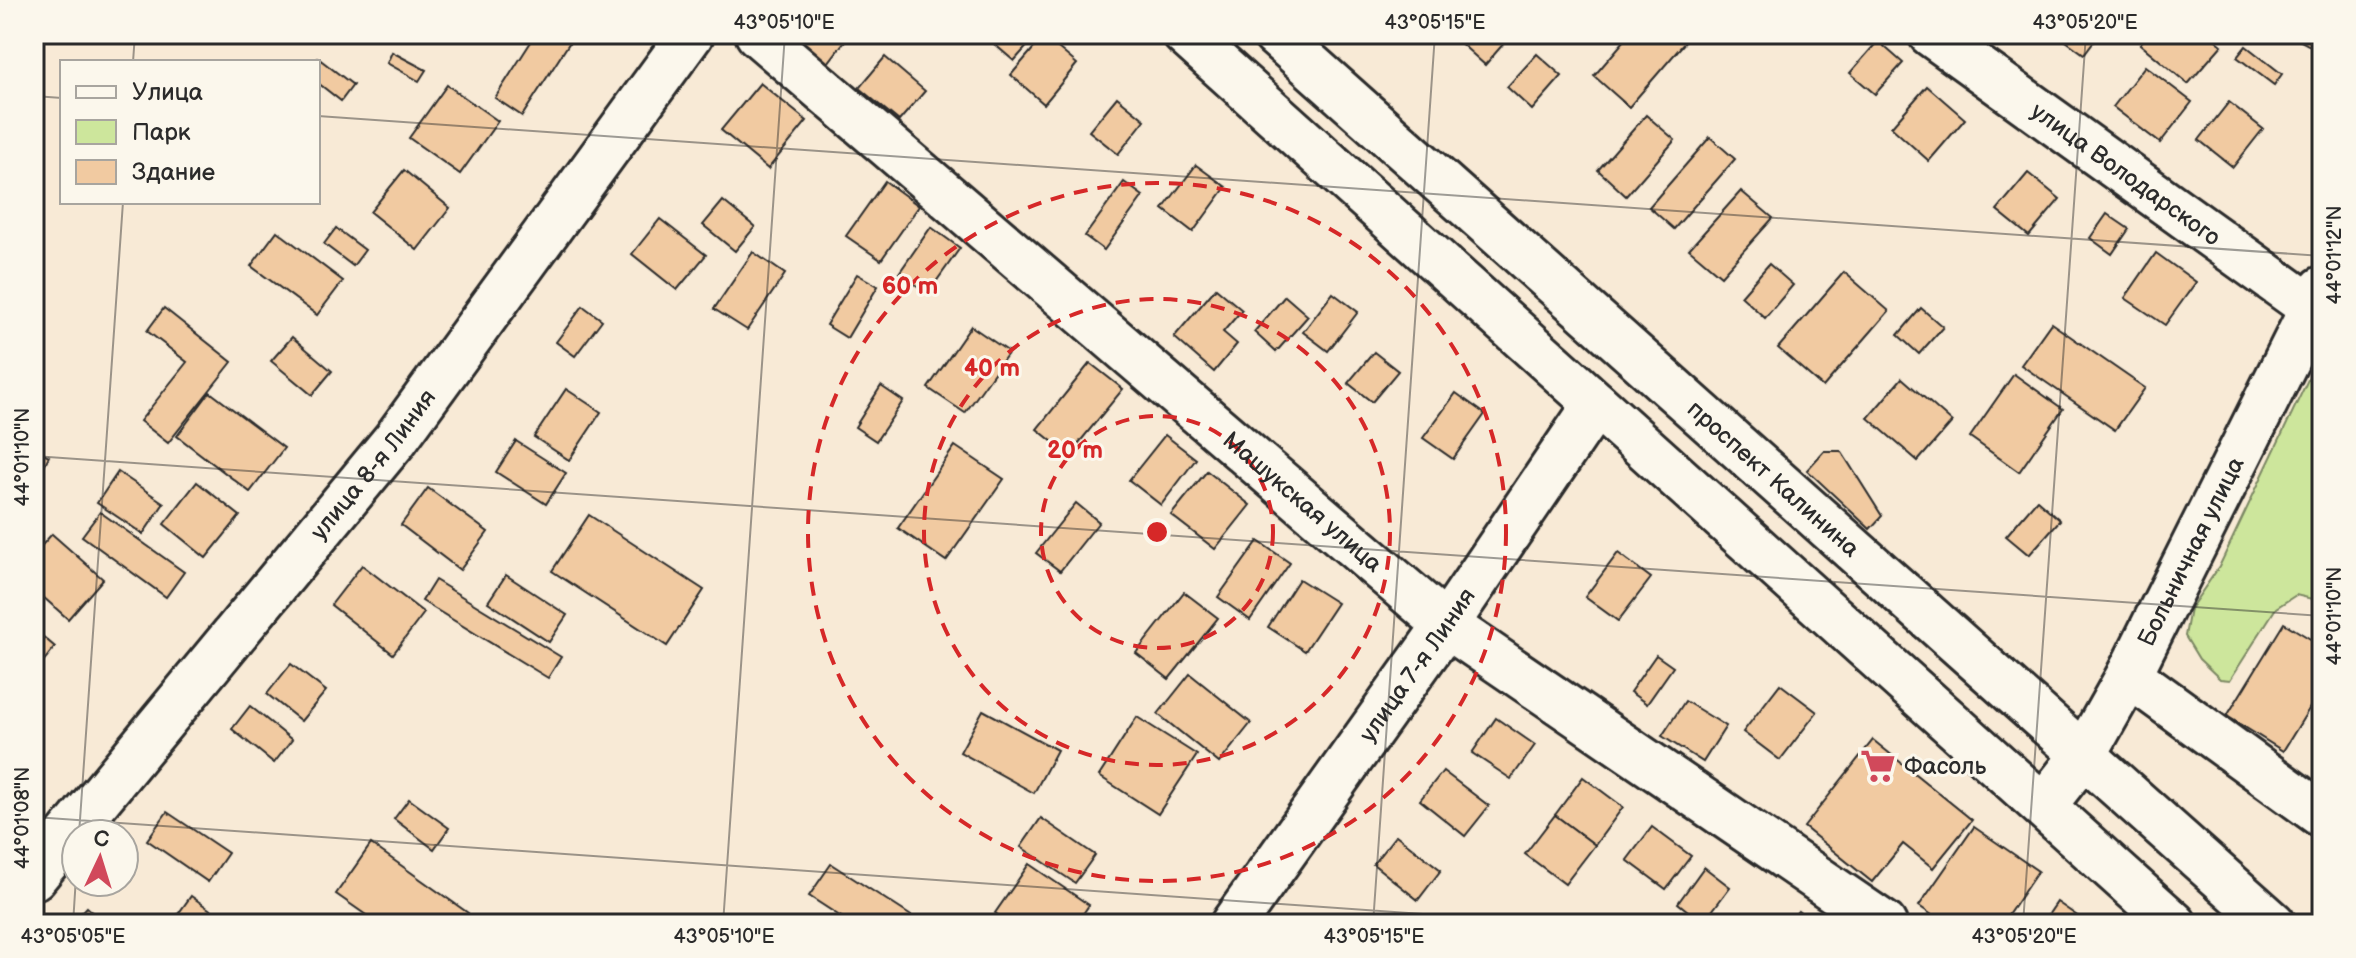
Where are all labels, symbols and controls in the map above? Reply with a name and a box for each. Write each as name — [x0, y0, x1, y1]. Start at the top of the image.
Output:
text: 43°05'10"E — [733, 11, 835, 35]
text: 43°05'15"E — [1385, 11, 1485, 35]
text: 43°05'20"E — [2032, 11, 2138, 35]
legend — [60, 60, 320, 204]
text: Улица — [132, 78, 203, 107]
street label: улица Володарского — [2025, 97, 2226, 252]
text: Парк — [132, 118, 191, 147]
text: Здание — [132, 158, 215, 187]
text: 44°01'12"N — [2323, 206, 2347, 304]
text: 60 m — [882, 272, 938, 301]
text: 40 m — [964, 354, 1020, 383]
street label: улица 8-я Линия — [305, 384, 442, 546]
street label: проспект Калинина — [1681, 395, 1865, 563]
text: 44°01'10"N — [11, 408, 35, 506]
street label: Машукская улица — [1217, 426, 1388, 579]
text: 20 m — [1047, 436, 1103, 465]
street label: Больничная улица — [2132, 452, 2251, 651]
centre of rings — [1143, 518, 1171, 546]
text: 44°01'10"N — [2323, 567, 2347, 665]
street label: улица 7-я Линия — [1353, 583, 1482, 748]
supermarket icon: Фасоль — [1859, 747, 1897, 785]
place label: Фасоль — [1904, 752, 1986, 781]
text: 44°01'08"N — [11, 767, 35, 869]
north arrow — [60, 818, 140, 898]
text: С — [93, 826, 110, 854]
text: 43°05'05"E — [21, 925, 125, 949]
text: 43°05'10"E — [673, 925, 775, 949]
text: 43°05'15"E — [1324, 925, 1424, 949]
text: 43°05'20"E — [1971, 925, 2077, 949]

